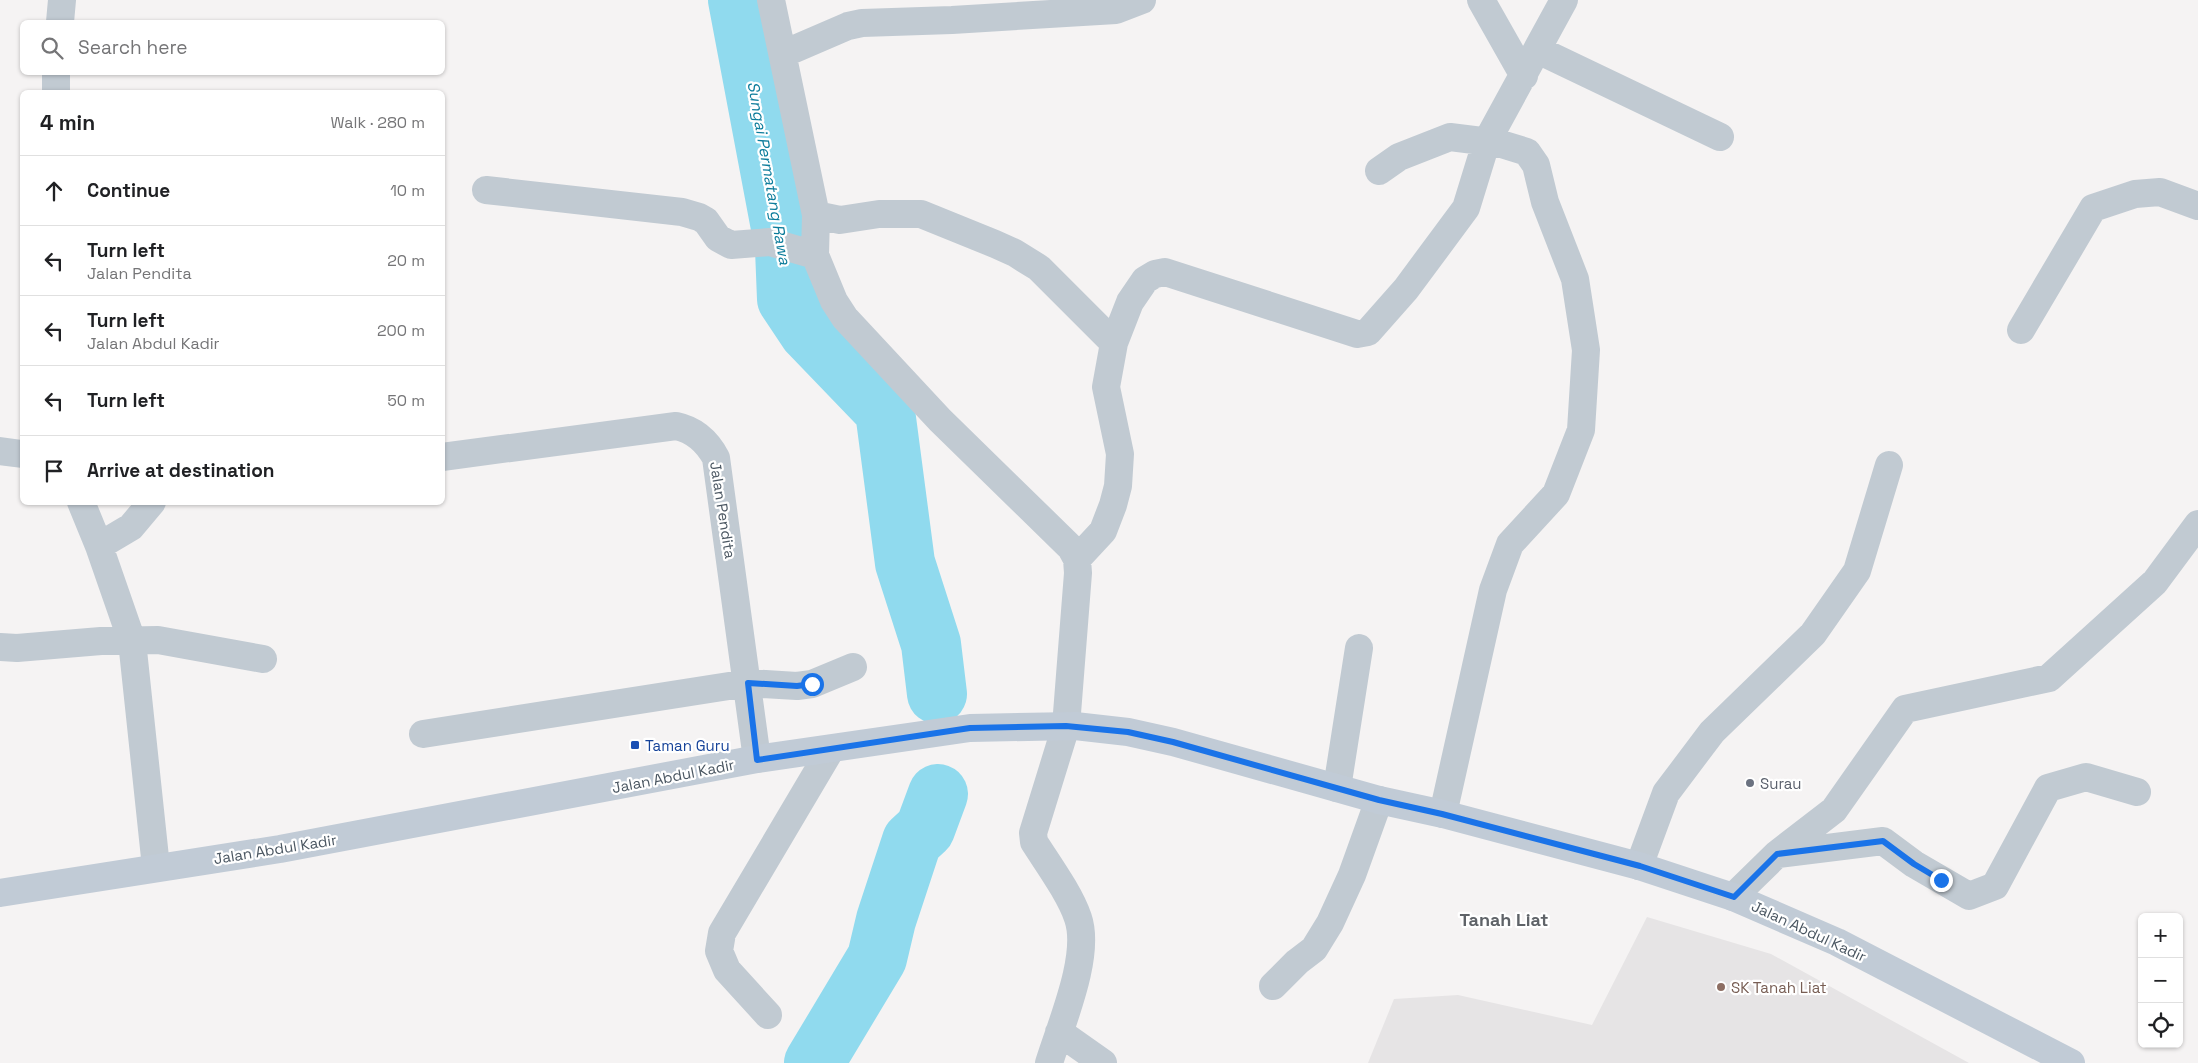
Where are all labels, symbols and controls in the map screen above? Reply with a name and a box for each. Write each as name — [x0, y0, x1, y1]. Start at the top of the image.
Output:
search box — [20, 20, 445, 75]
icon: search — [38, 34, 66, 62]
text: Search here — [78, 35, 188, 60]
water label: Sungai Permatang Rawa — [743, 80, 796, 267]
text: 4 min — [40, 109, 95, 136]
text: Walk · 280 m — [330, 112, 425, 133]
icon: ahead — [40, 177, 68, 205]
text: Continue — [87, 178, 170, 203]
text: 10 m — [390, 180, 425, 201]
text: Turn left — [87, 238, 165, 263]
icon: left — [40, 247, 68, 275]
text: 20 m — [387, 250, 425, 271]
text: Jalan Pendita — [87, 263, 192, 284]
text: Turn left — [87, 308, 165, 333]
icon: left — [40, 317, 68, 345]
text: 200 m — [377, 320, 425, 341]
text: Jalan Abdul Kadir — [87, 333, 220, 354]
icon: left — [40, 387, 68, 415]
text: Turn left — [87, 388, 165, 413]
text: 50 m — [387, 390, 425, 411]
icon: arrive — [40, 457, 68, 485]
text: Arrive at destination — [87, 458, 275, 483]
street label: Jalan Pendita — [706, 460, 740, 560]
route start — [801, 673, 824, 696]
place label: Taman Guru — [645, 736, 730, 755]
marker: Taman Guru — [629, 739, 641, 751]
street label: Jalan Abdul Kadir — [610, 755, 736, 797]
place label: Surau — [1760, 774, 1801, 793]
marker: Surau — [1744, 777, 1756, 789]
street label: Jalan Abdul Kadir — [212, 830, 338, 868]
route end — [1930, 869, 1953, 892]
street label: Jalan Abdul Kadir — [1749, 896, 1870, 966]
district label: Tanah Liat — [1459, 908, 1549, 931]
map controls — [2138, 913, 2183, 1048]
button: + — [2138, 913, 2183, 958]
button: − — [2138, 958, 2183, 1003]
place label: SK Tanah Liat — [1731, 978, 1827, 997]
marker: SK Tanah Liat — [1715, 981, 1727, 993]
button: locate — [2138, 1003, 2183, 1048]

